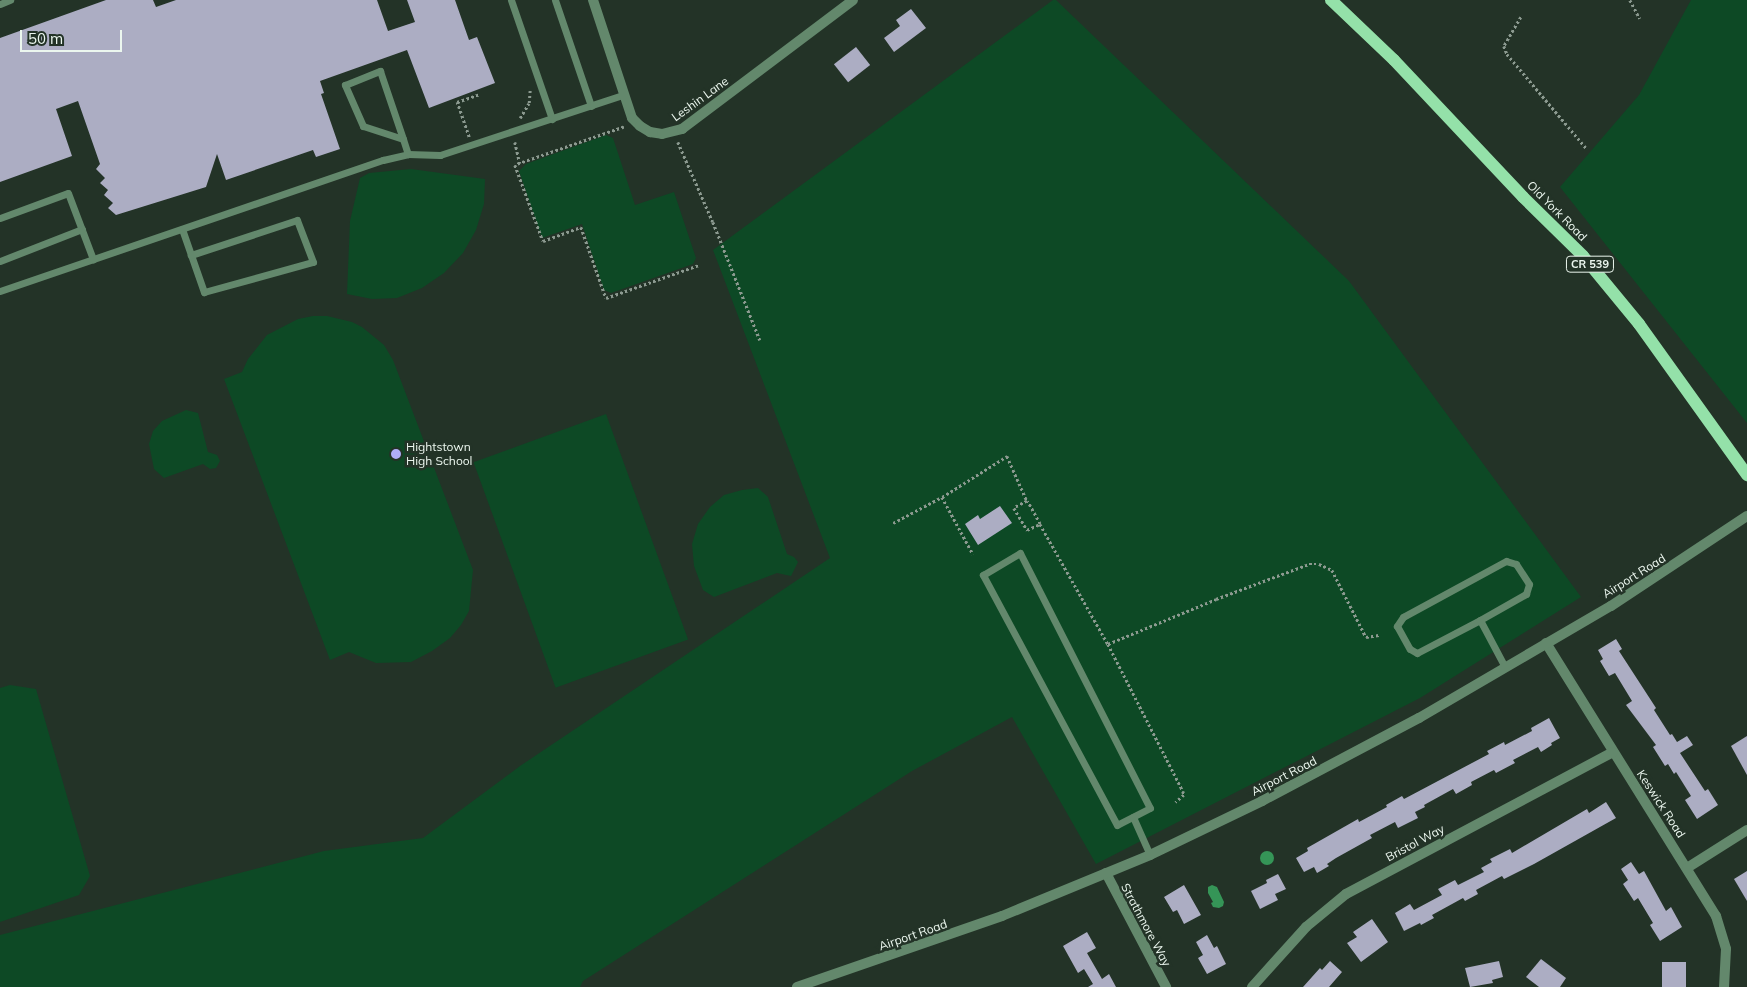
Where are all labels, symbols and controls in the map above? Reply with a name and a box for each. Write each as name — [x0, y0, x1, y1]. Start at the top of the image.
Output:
scale bar — [22, 20, 125, 52]
text: 50 m — [28, 29, 63, 48]
street label: Leshin Lane — [669, 74, 731, 124]
street label: Old York Road — [1524, 178, 1590, 244]
road number: CR 539 — [1565, 255, 1615, 272]
place label: Hightstown High School — [406, 440, 472, 468]
marker: Hightstown High School — [390, 448, 402, 460]
street label: Airport Road — [1600, 551, 1668, 601]
street label: Airport Road — [1249, 753, 1319, 799]
street label: Keswick Road — [1634, 767, 1688, 841]
street label: Bristol Way — [1383, 822, 1447, 864]
street label: Strathmore Way — [1118, 881, 1174, 969]
street label: Airport Road — [877, 917, 949, 953]

